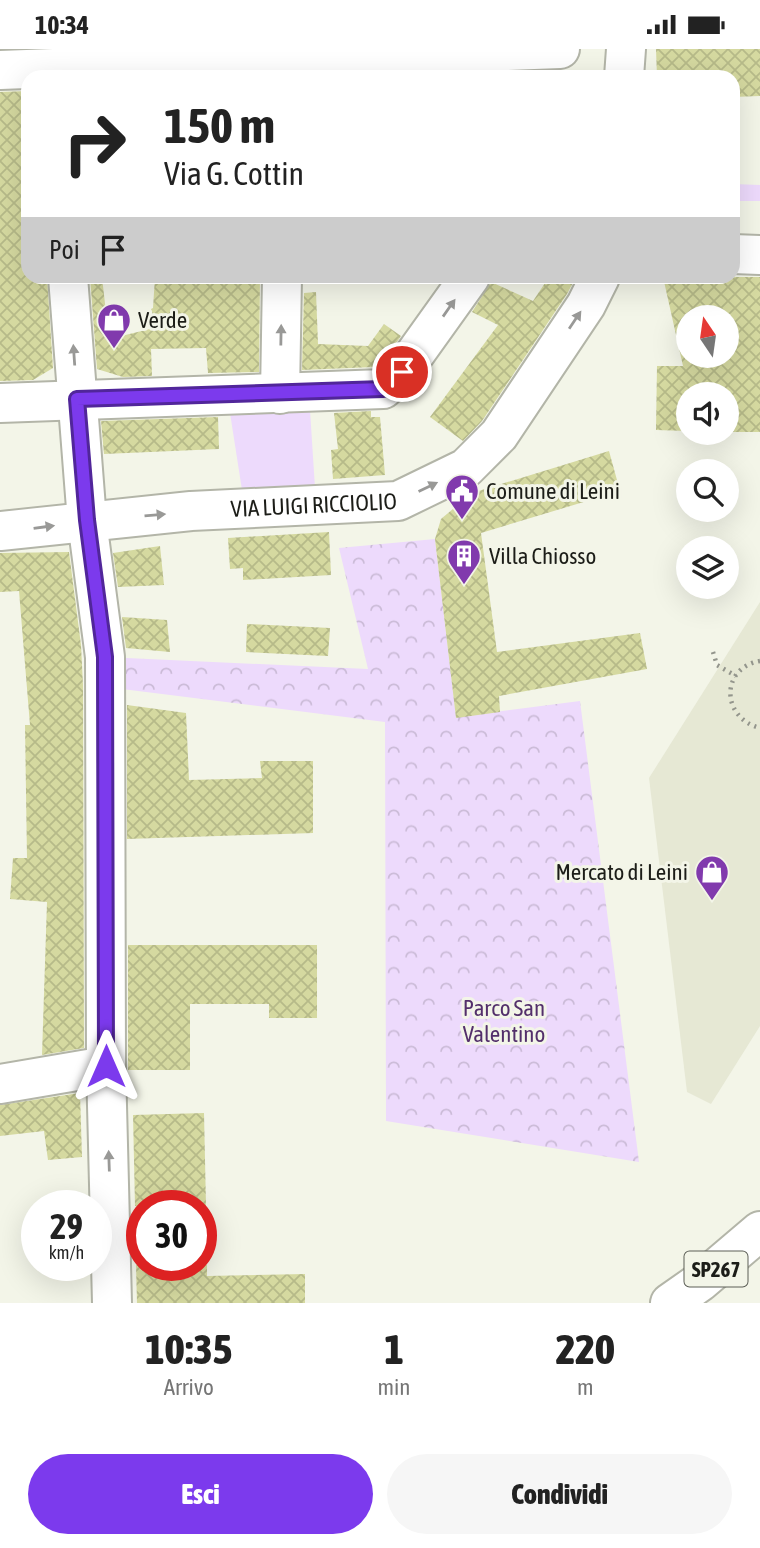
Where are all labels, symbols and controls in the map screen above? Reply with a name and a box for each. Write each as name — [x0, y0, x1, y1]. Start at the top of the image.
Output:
text: 10:34 — [35, 10, 89, 40]
text: 150 m — [164, 97, 275, 153]
icon: right — [49, 98, 140, 189]
text: Via G. Cottin — [164, 155, 304, 192]
icon: arrive — [94, 231, 132, 269]
text: Poi — [49, 235, 80, 265]
one-way arrow — [442, 299, 456, 317]
shop icon: Verde — [95, 301, 133, 350]
north arrow — [676, 305, 738, 367]
map controls — [676, 305, 739, 599]
place label: Verde — [138, 307, 187, 333]
one-way arrow — [568, 311, 582, 329]
one-way arrow — [275, 324, 287, 346]
pin — [372, 342, 432, 402]
one-way arrow — [68, 344, 79, 366]
icon: arrive — [383, 353, 421, 391]
button: sound — [676, 382, 739, 445]
button: search — [676, 459, 739, 522]
public building icon: Comune di Leini — [443, 472, 481, 521]
place label: Comune di Leini — [486, 478, 620, 504]
one-way arrow — [418, 481, 438, 492]
street label: VIA LUIGI RICCIOLIO — [230, 488, 398, 522]
one-way arrow — [144, 509, 166, 520]
one-way arrow — [33, 521, 55, 532]
button: layers — [676, 536, 739, 599]
building icon: Villa Chiosso — [445, 537, 483, 586]
place label: Villa Chiosso — [489, 543, 596, 569]
shop icon: Mercato di Leini — [693, 853, 731, 902]
place label: Mercato di Leini — [555, 859, 688, 885]
park label: Parco San Valentino — [463, 995, 545, 1047]
position arrow — [69, 1029, 143, 1103]
one-way arrow — [103, 1150, 114, 1172]
speed limit sign: 30 — [126, 1190, 217, 1281]
text: 29 — [50, 1206, 83, 1246]
text: km/h — [49, 1242, 84, 1263]
road number: SP267 — [684, 1251, 748, 1287]
text: 10:35 — [145, 1325, 232, 1373]
text: 1 — [384, 1325, 404, 1373]
text: 220 — [556, 1325, 615, 1373]
text: Arrivo — [164, 1374, 214, 1400]
text: min — [378, 1374, 411, 1400]
text: m — [577, 1374, 594, 1400]
button: Esci — [28, 1454, 373, 1534]
button: Condividi — [387, 1454, 732, 1534]

